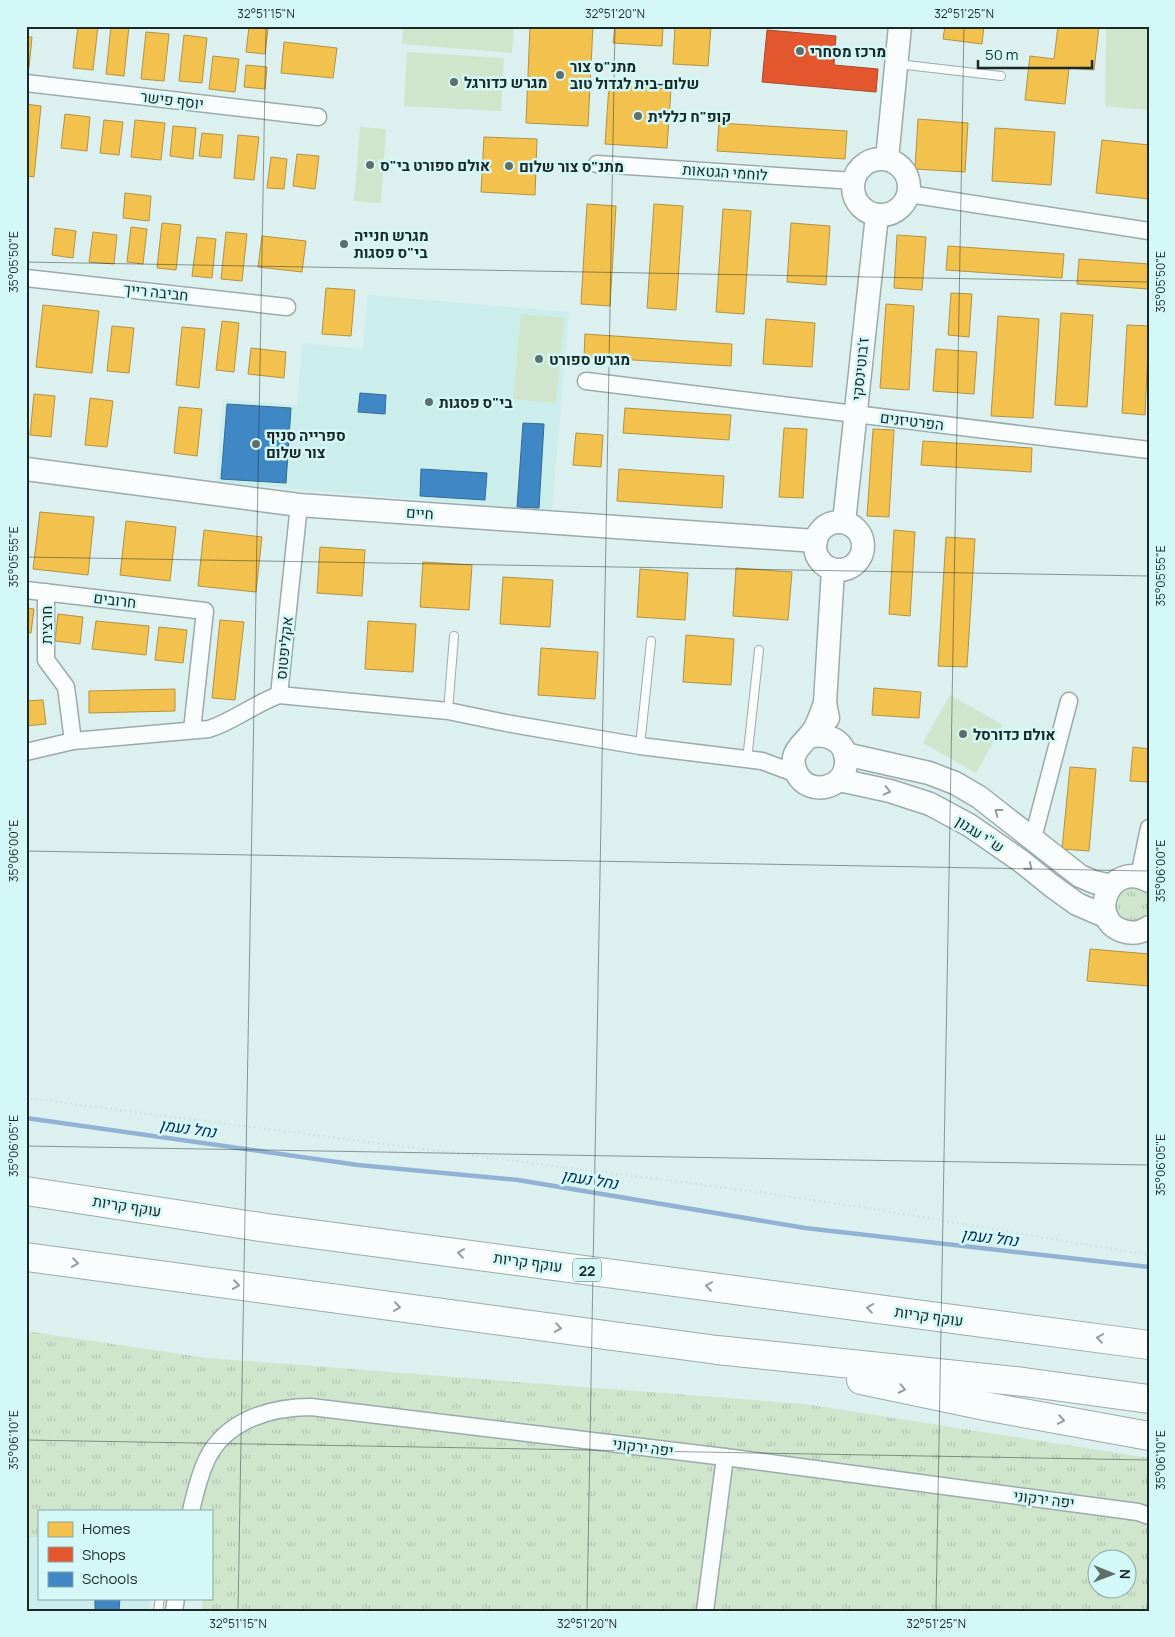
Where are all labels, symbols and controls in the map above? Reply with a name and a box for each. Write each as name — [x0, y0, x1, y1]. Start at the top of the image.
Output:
text: 32°51'15"N — [237, 5, 295, 22]
text: 32°51'20"N — [585, 5, 645, 22]
text: 32°51'25"N — [934, 5, 994, 22]
scale bar — [978, 38, 1091, 70]
place label: מרכז מסחרי — [810, 41, 886, 62]
text: 50 m — [985, 44, 1019, 65]
marker: מרכז מסחרי — [794, 45, 806, 57]
place label: מתנ"ס צור שלום-בית לגדול טוב — [570, 56, 699, 94]
marker: מתנ"ס צור שלום-בית לגדול טוב — [554, 69, 566, 81]
place label: מגרש כדורגל — [464, 72, 547, 93]
marker: מגרש כדורגל — [448, 76, 460, 88]
street label: יוסף פישר — [139, 86, 205, 114]
place label: קופ"ח כללית — [648, 106, 731, 127]
marker: קופ"ח כללית — [632, 110, 644, 122]
place label: אולם ספורט בי"ס — [380, 155, 490, 176]
place label: מתנ"ס צור שלום — [519, 156, 624, 177]
marker: אולם ספורט בי"ס — [364, 159, 376, 171]
street label: לוחמי הגטאות — [682, 159, 769, 185]
marker: מתנ"ס צור שלום — [503, 160, 515, 172]
place label: מגרש חנייה בי"ס פסגות — [354, 225, 429, 263]
text: 35°05'50"E — [5, 231, 22, 293]
marker: מגרש חנייה בי"ס פסגות — [338, 238, 350, 250]
text: 35°05'50"E — [1152, 251, 1169, 313]
street label: חביבה רייך — [123, 278, 189, 306]
street label: ז'בוטינסקי — [846, 336, 874, 402]
place label: מגרש ספורט — [549, 349, 630, 370]
marker: מגרש ספורט — [533, 353, 545, 365]
place label: בי"ס פסגות — [439, 392, 513, 413]
marker: בי"ס פסגות — [423, 396, 435, 408]
street label: הפרטיזנים — [879, 407, 945, 435]
place label: ספרייה סניף צור שלום — [266, 425, 346, 463]
marker: ספרייה סניף צור שלום — [250, 438, 262, 450]
street label: חיים — [405, 502, 435, 524]
text: 35°05'55"E — [5, 526, 22, 588]
text: 35°05'55"E — [1152, 545, 1169, 607]
street label: חרובים — [92, 587, 138, 613]
street label: חרצית — [36, 606, 57, 644]
street label: אקליפטוס — [270, 615, 298, 681]
place label: אולם כדורסל — [973, 724, 1056, 745]
marker: אולם כדורסל — [957, 728, 969, 740]
one-way arrow — [882, 785, 890, 795]
one-way arrow — [994, 809, 1004, 818]
street label: ש"י עגנון — [952, 810, 1008, 858]
text: 35°06'00"E — [5, 820, 22, 882]
text: 35°06'00"E — [1152, 840, 1169, 902]
one-way arrow — [1023, 861, 1032, 870]
water label: נחל נעמן — [158, 1113, 219, 1143]
text: 35°06'05"E — [5, 1115, 22, 1177]
text: 35°06'05"E — [1152, 1134, 1169, 1196]
water label: נחל נעמן — [560, 1164, 621, 1194]
street label: עוקף קריות — [91, 1190, 163, 1222]
water label: נחל נעמן — [961, 1223, 1021, 1252]
street label: עוקף קריות — [492, 1247, 564, 1277]
one-way arrow — [457, 1249, 465, 1259]
one-way arrow — [71, 1257, 79, 1268]
road number: 22 — [573, 1258, 601, 1282]
one-way arrow — [232, 1279, 240, 1290]
one-way arrow — [705, 1281, 713, 1292]
one-way arrow — [393, 1301, 401, 1312]
street label: עוקף קריות — [893, 1301, 965, 1331]
one-way arrow — [866, 1303, 874, 1314]
one-way arrow — [553, 1323, 562, 1333]
one-way arrow — [1096, 1333, 1104, 1344]
one-way arrow — [898, 1383, 906, 1394]
text: 35°06'10"E — [5, 1410, 22, 1470]
one-way arrow — [1057, 1415, 1066, 1425]
text: 35°06'10"E — [1152, 1430, 1169, 1490]
street label: יפה ירקוני — [611, 1433, 675, 1461]
street label: יפה ירקוני — [1012, 1485, 1076, 1513]
legend — [38, 1510, 212, 1600]
text: Homes — [82, 1518, 131, 1539]
text: Shops — [82, 1544, 126, 1565]
north arrow — [1088, 1550, 1138, 1600]
text: Schools — [82, 1568, 138, 1589]
text: N — [1116, 1569, 1135, 1579]
text: 32°51'15"N — [209, 1615, 267, 1632]
text: 32°51'20"N — [557, 1615, 617, 1632]
text: 32°51'25"N — [906, 1615, 966, 1632]

